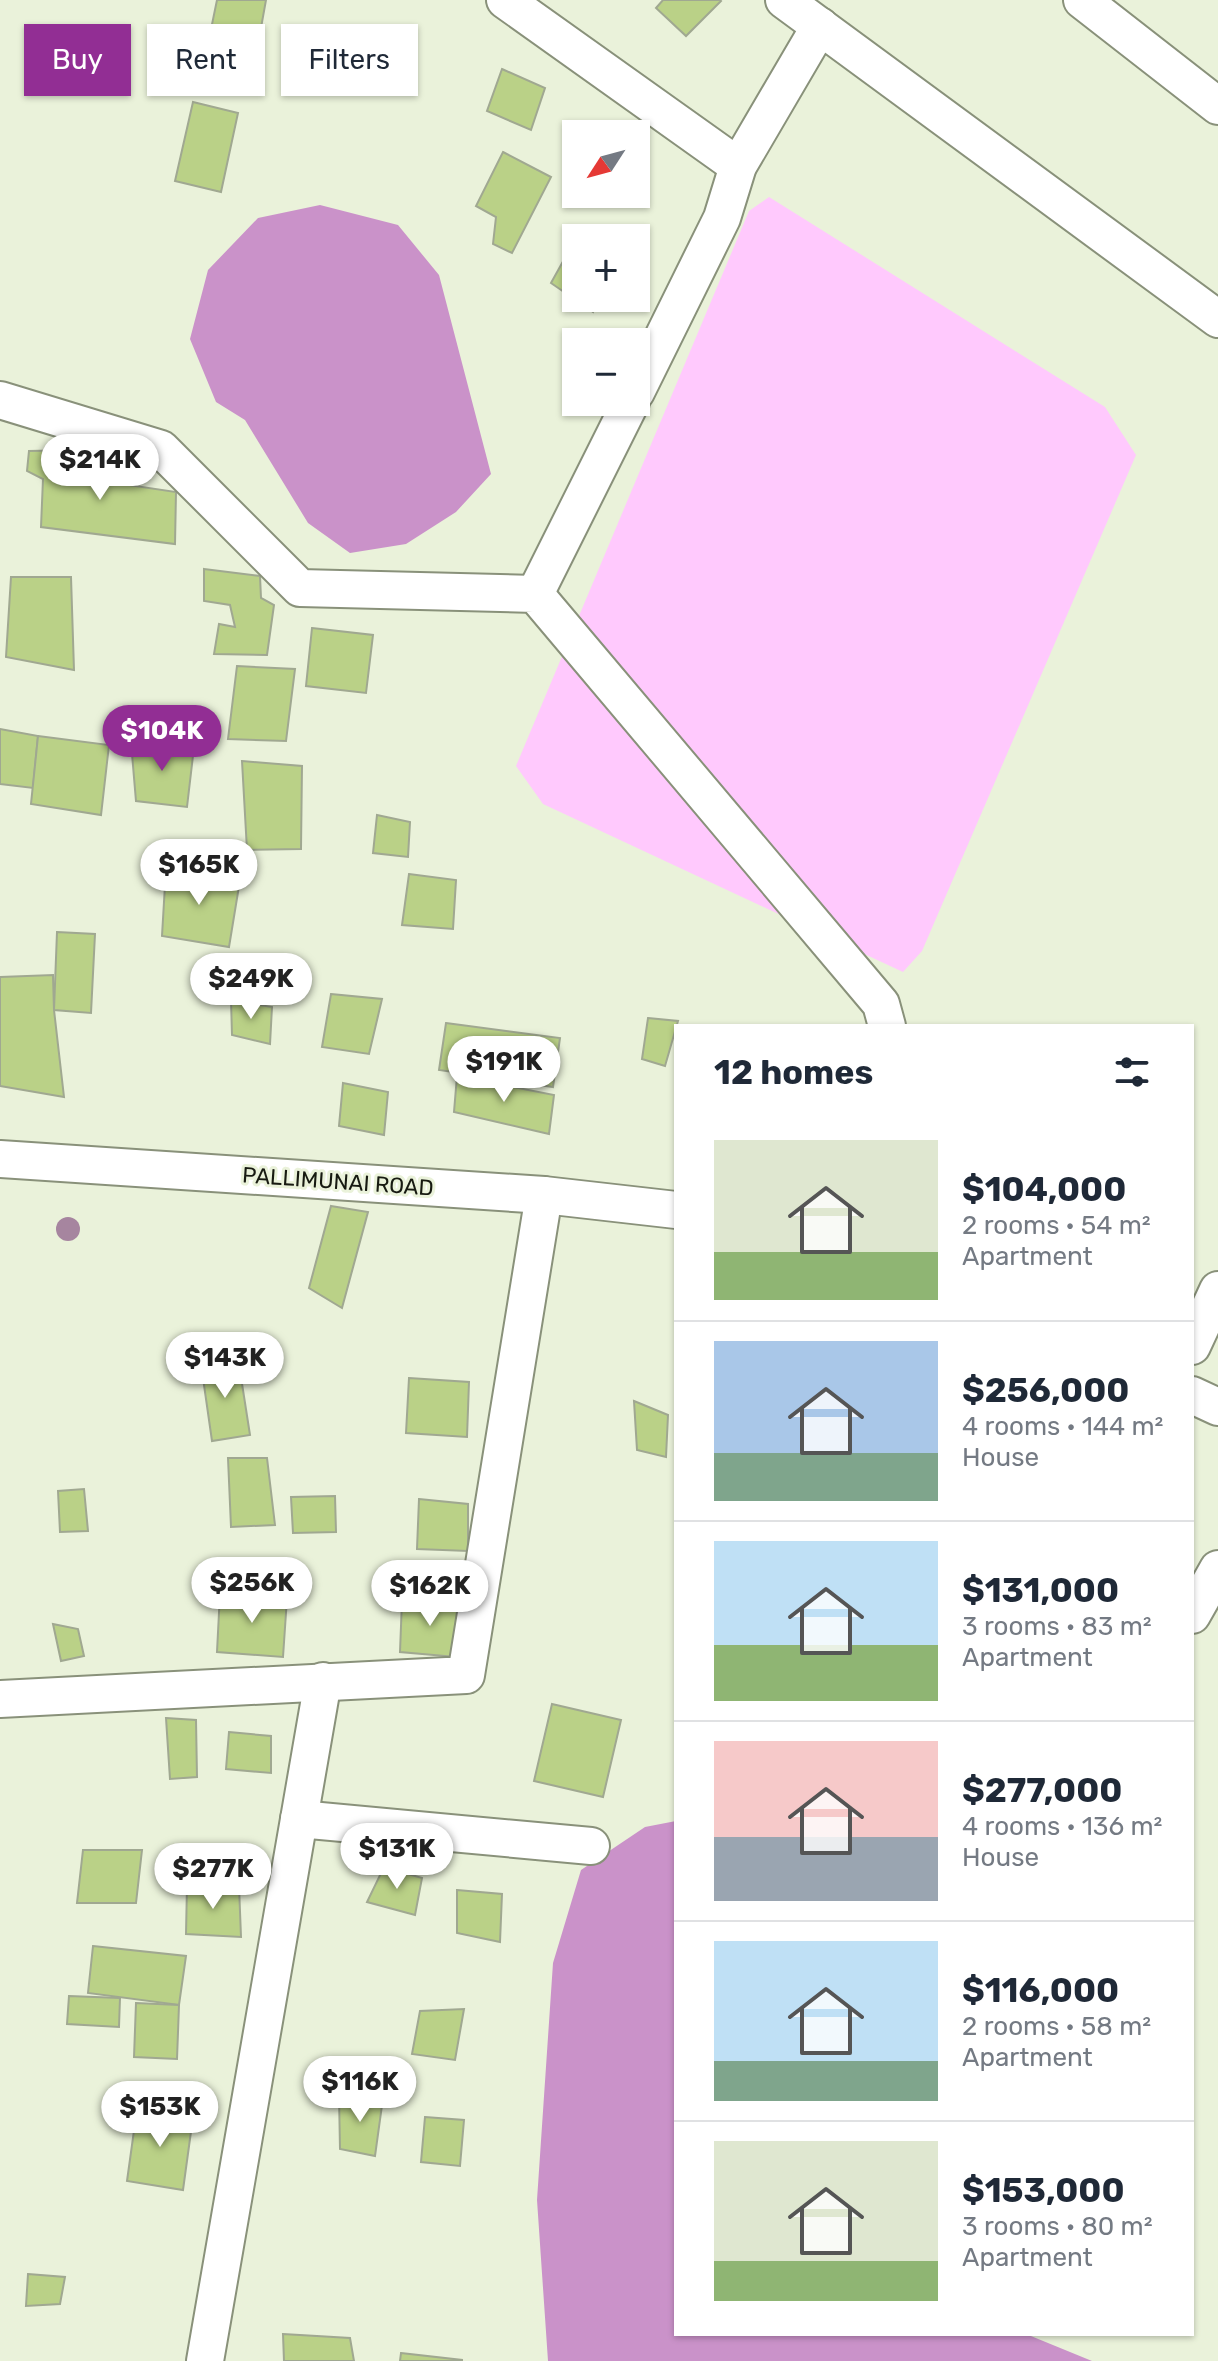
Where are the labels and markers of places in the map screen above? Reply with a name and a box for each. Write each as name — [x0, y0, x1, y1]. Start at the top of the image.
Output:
pin: $214K — [44, 434, 156, 502]
pin: $104K — [106, 705, 218, 773]
pin: $165K — [143, 839, 255, 907]
pin: $249K — [195, 953, 307, 1021]
pin: $191K — [448, 1036, 560, 1104]
pin: $143K — [169, 1332, 281, 1400]
pin: $256K — [196, 1557, 308, 1625]
pin: $162K — [374, 1560, 486, 1628]
pin: $131K — [341, 1823, 453, 1891]
pin: $277K — [157, 1843, 269, 1911]
pin: $116K — [304, 2056, 416, 2124]
pin: $153K — [104, 2081, 216, 2149]

